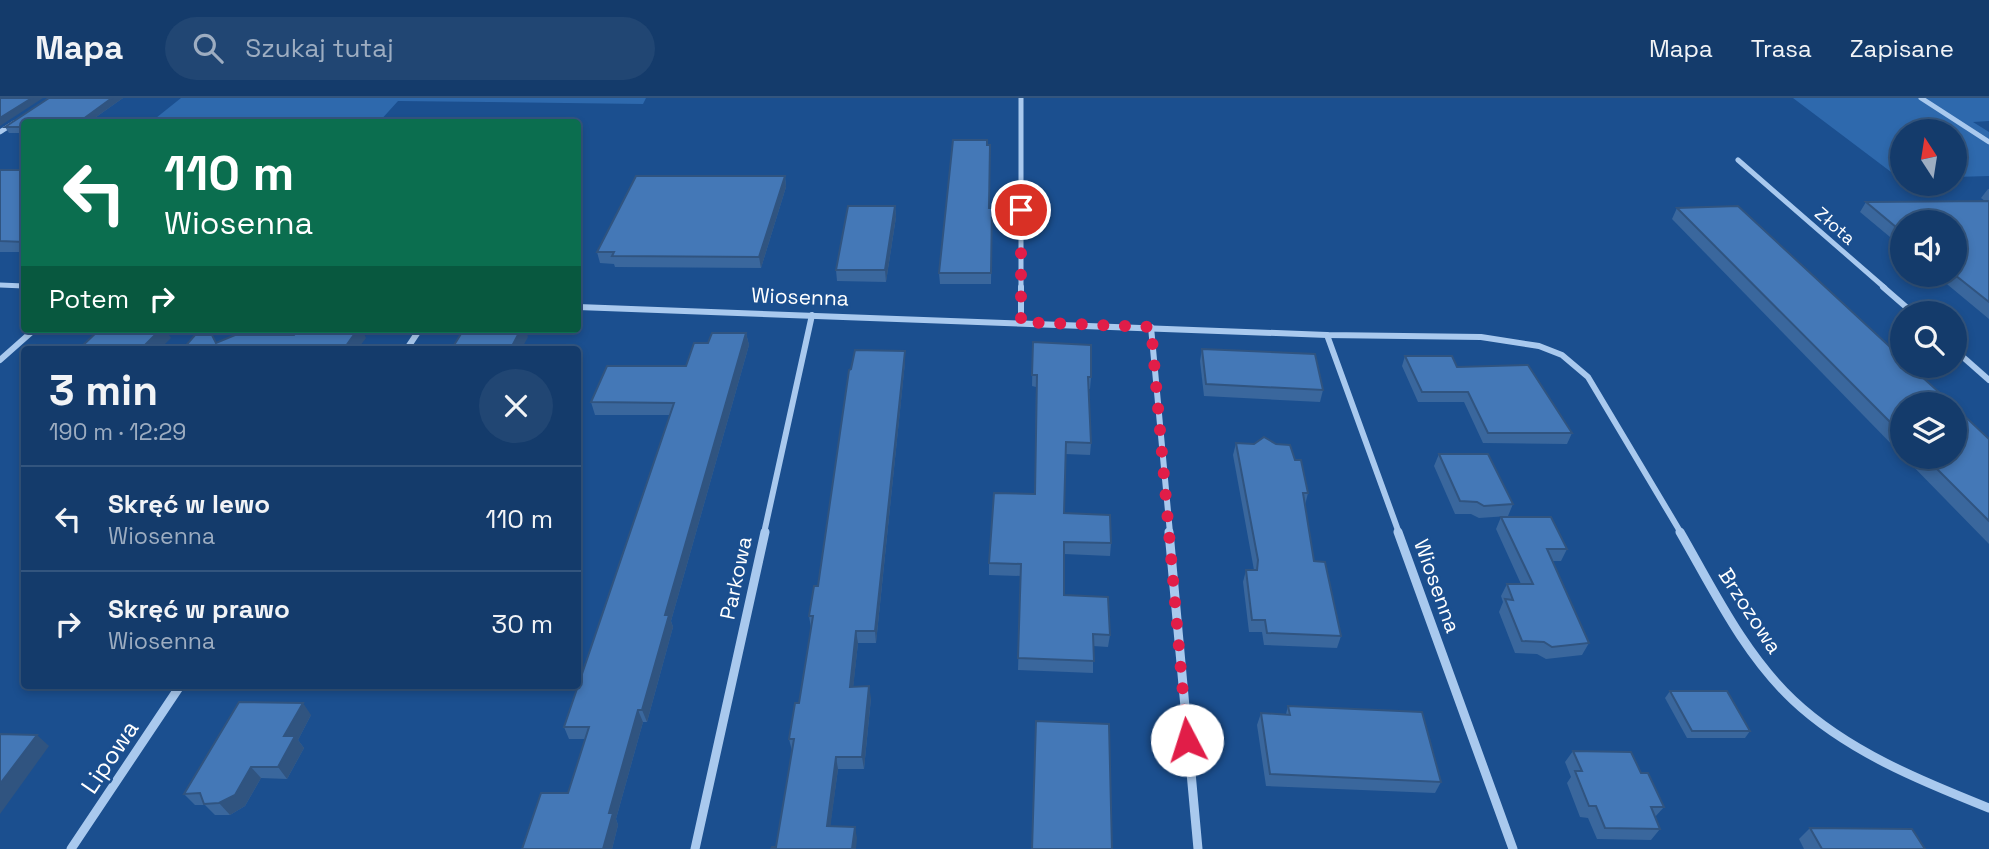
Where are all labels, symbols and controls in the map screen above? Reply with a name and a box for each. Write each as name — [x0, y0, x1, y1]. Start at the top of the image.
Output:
search box — [165, 17, 655, 80]
text: Mapa — [35, 27, 123, 69]
icon: search — [189, 29, 227, 67]
text: Szukaj tutaj — [245, 31, 394, 65]
text: Mapa — [1649, 33, 1713, 64]
text: Trasa — [1751, 33, 1812, 64]
text: Zapisane — [1850, 33, 1954, 64]
north arrow — [1890, 119, 1967, 196]
map controls — [1890, 119, 1967, 469]
text: 110 m — [164, 142, 294, 204]
icon: left — [49, 147, 140, 238]
pin — [991, 180, 1051, 240]
icon: arrive — [1002, 191, 1040, 229]
street label: Złota — [1810, 202, 1860, 250]
text: Wiosenna — [164, 203, 313, 243]
button: sound — [1890, 210, 1967, 287]
icon: right — [143, 280, 181, 318]
street label: Wiosenna — [751, 281, 849, 312]
text: Potem — [49, 282, 129, 316]
button: search — [1890, 301, 1967, 378]
text: 3 min — [49, 364, 158, 417]
button: close — [479, 369, 553, 443]
button: layers — [1890, 392, 1967, 469]
text: 190 m · 12:29 — [49, 417, 186, 447]
text: Skręć w lewo — [108, 487, 270, 521]
icon: left — [49, 500, 87, 538]
text: 110 m — [486, 502, 553, 536]
text: Wiosenna — [108, 521, 215, 551]
street label: Parkowa — [714, 534, 758, 622]
street label: Wiosenna — [1408, 535, 1467, 636]
street label: Brzozowa — [1713, 563, 1788, 659]
text: Skręć w prawo — [108, 592, 290, 626]
icon: right — [49, 605, 87, 643]
text: 30 m — [492, 607, 553, 641]
text: Wiosenna — [108, 626, 215, 656]
position arrow — [1150, 703, 1224, 777]
street label: Lipowa — [74, 714, 145, 799]

